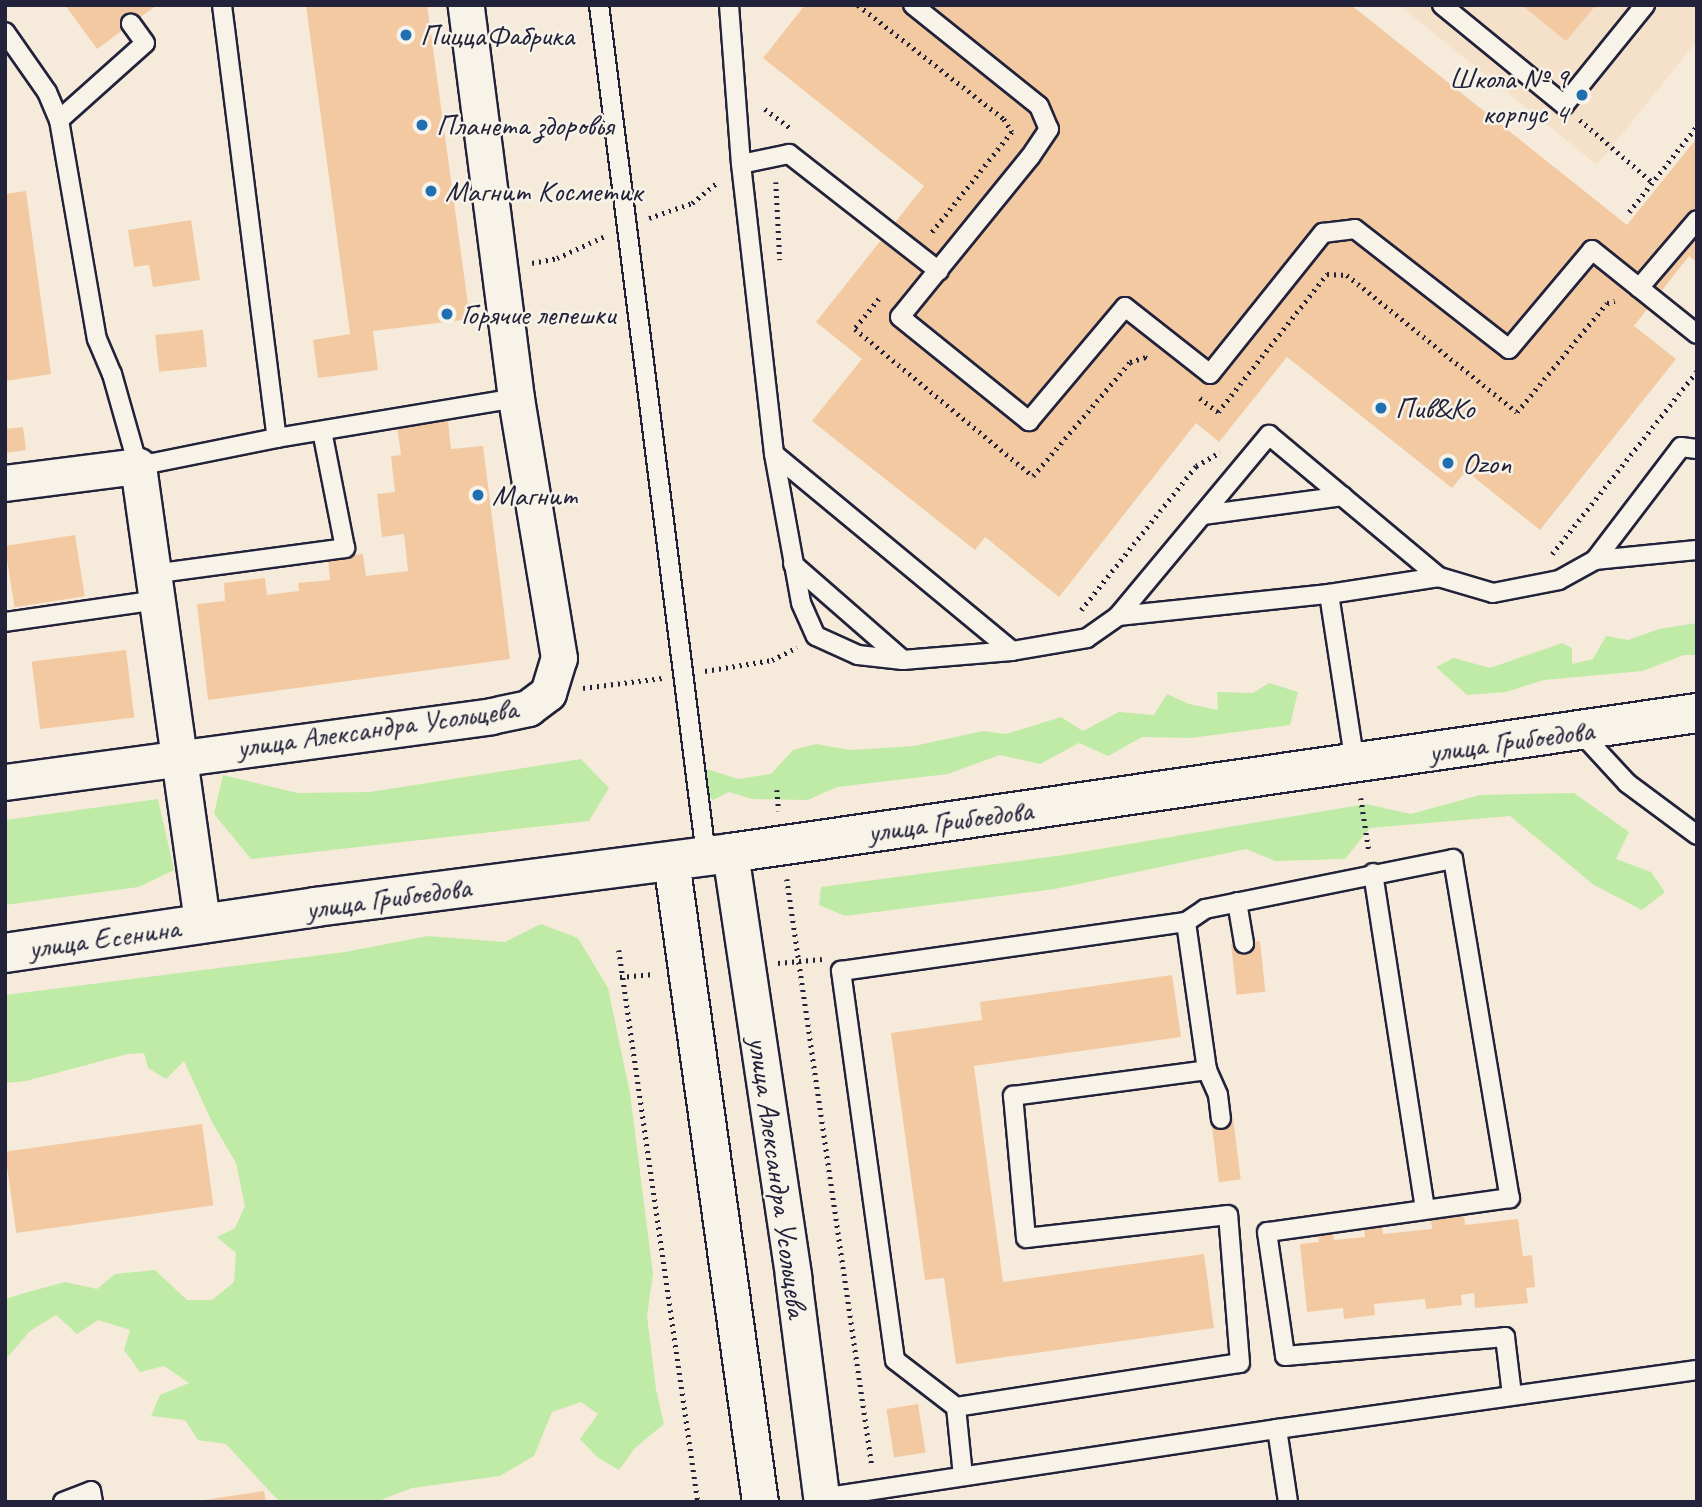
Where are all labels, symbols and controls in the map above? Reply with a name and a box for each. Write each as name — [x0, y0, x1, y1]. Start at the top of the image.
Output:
place label: ПиццаФабрика — [420, 17, 574, 53]
marker: ПиццаФабрика — [398, 27, 414, 43]
place label: Школа № 9 корпус 4 — [1449, 60, 1568, 130]
marker: Школа № 9 корпус 4 — [1574, 87, 1590, 103]
place label: Планета здоровья — [436, 107, 614, 143]
marker: Планета здоровья — [414, 117, 430, 133]
place label: Магнит Косметик — [445, 173, 638, 209]
marker: Магнит Косметик — [423, 183, 439, 199]
place label: Горячие лепешки — [461, 296, 617, 332]
marker: Горячие лепешки — [439, 306, 455, 322]
place label: Пив&Ко — [1395, 390, 1474, 426]
marker: Пив&Ко — [1373, 400, 1389, 416]
place label: Ozon — [1462, 445, 1511, 481]
marker: Ozon — [1440, 455, 1456, 471]
place label: Магнит — [492, 477, 577, 513]
marker: Магнит — [470, 487, 486, 503]
street label: улица Александра Усольцева — [235, 691, 519, 765]
street label: улица Грибоедова — [1427, 712, 1595, 770]
street label: улица Грибоедова — [866, 792, 1034, 850]
street label: улица Грибоедова — [304, 869, 472, 927]
street label: улица Есенина — [26, 910, 182, 966]
street label: улица Александра Усольцева — [741, 1035, 815, 1319]

